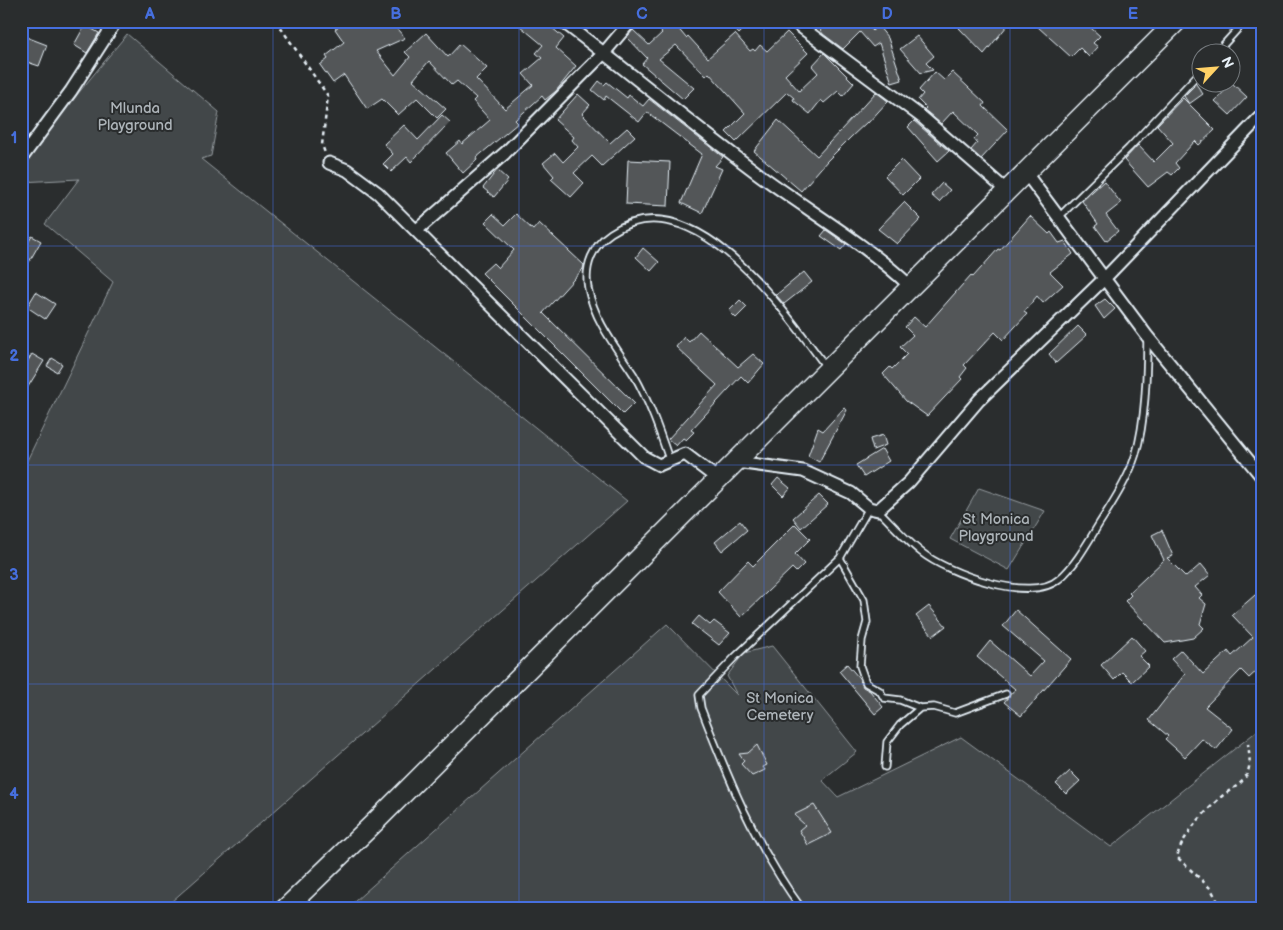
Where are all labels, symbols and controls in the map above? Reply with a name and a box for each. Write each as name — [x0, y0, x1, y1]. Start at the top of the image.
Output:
text: A — [144, 5, 155, 24]
text: B — [390, 5, 402, 24]
text: C — [636, 5, 648, 24]
text: D — [881, 5, 893, 24]
text: E — [1128, 5, 1138, 24]
north arrow — [1190, 42, 1240, 92]
text: N — [1217, 54, 1237, 71]
park label: Mlunda Playground — [97, 99, 173, 135]
text: 1 — [11, 129, 17, 148]
text: 2 — [9, 347, 19, 366]
park label: St Monica Playground — [958, 510, 1034, 546]
text: 3 — [9, 566, 19, 585]
park label: St Monica Cemetery — [746, 689, 814, 725]
text: 4 — [9, 785, 19, 804]

